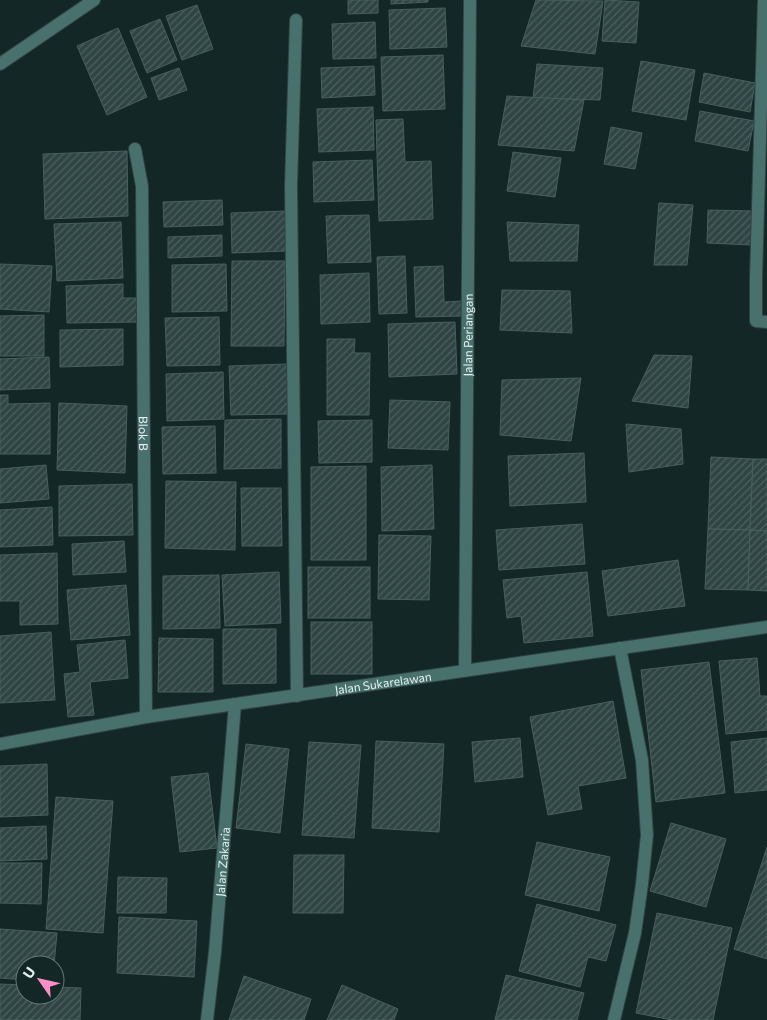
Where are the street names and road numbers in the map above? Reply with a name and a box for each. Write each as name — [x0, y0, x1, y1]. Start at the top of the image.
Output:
street label: Jalan Periangan — [460, 294, 475, 376]
street label: Blok B — [137, 416, 151, 451]
street label: Jalan Sukarelawan — [334, 669, 432, 698]
street label: Jalan Zakaria — [213, 826, 232, 897]

